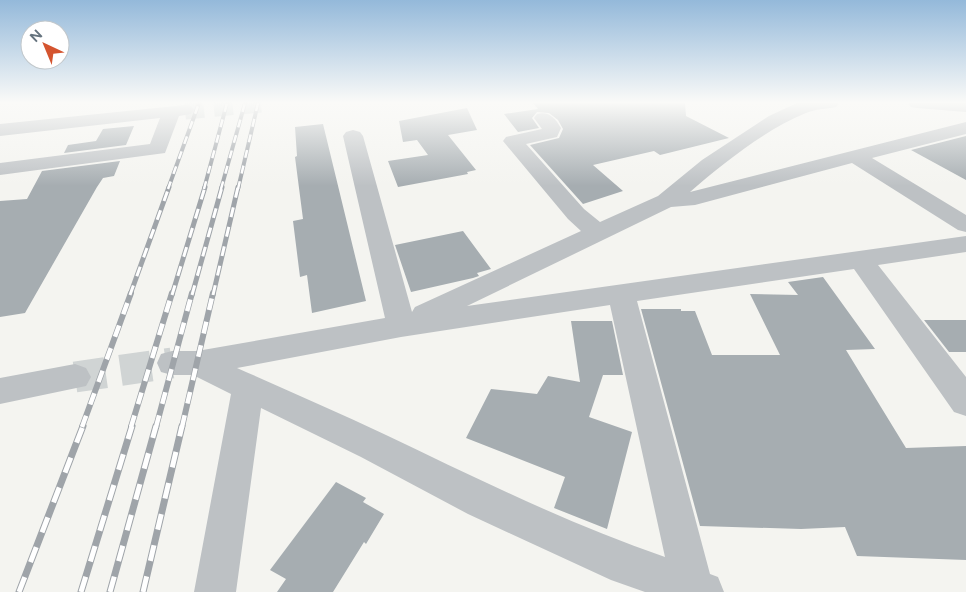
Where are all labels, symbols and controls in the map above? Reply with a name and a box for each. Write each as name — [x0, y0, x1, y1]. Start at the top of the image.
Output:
north arrow — [20, 20, 70, 70]
text: N — [27, 26, 46, 46]

